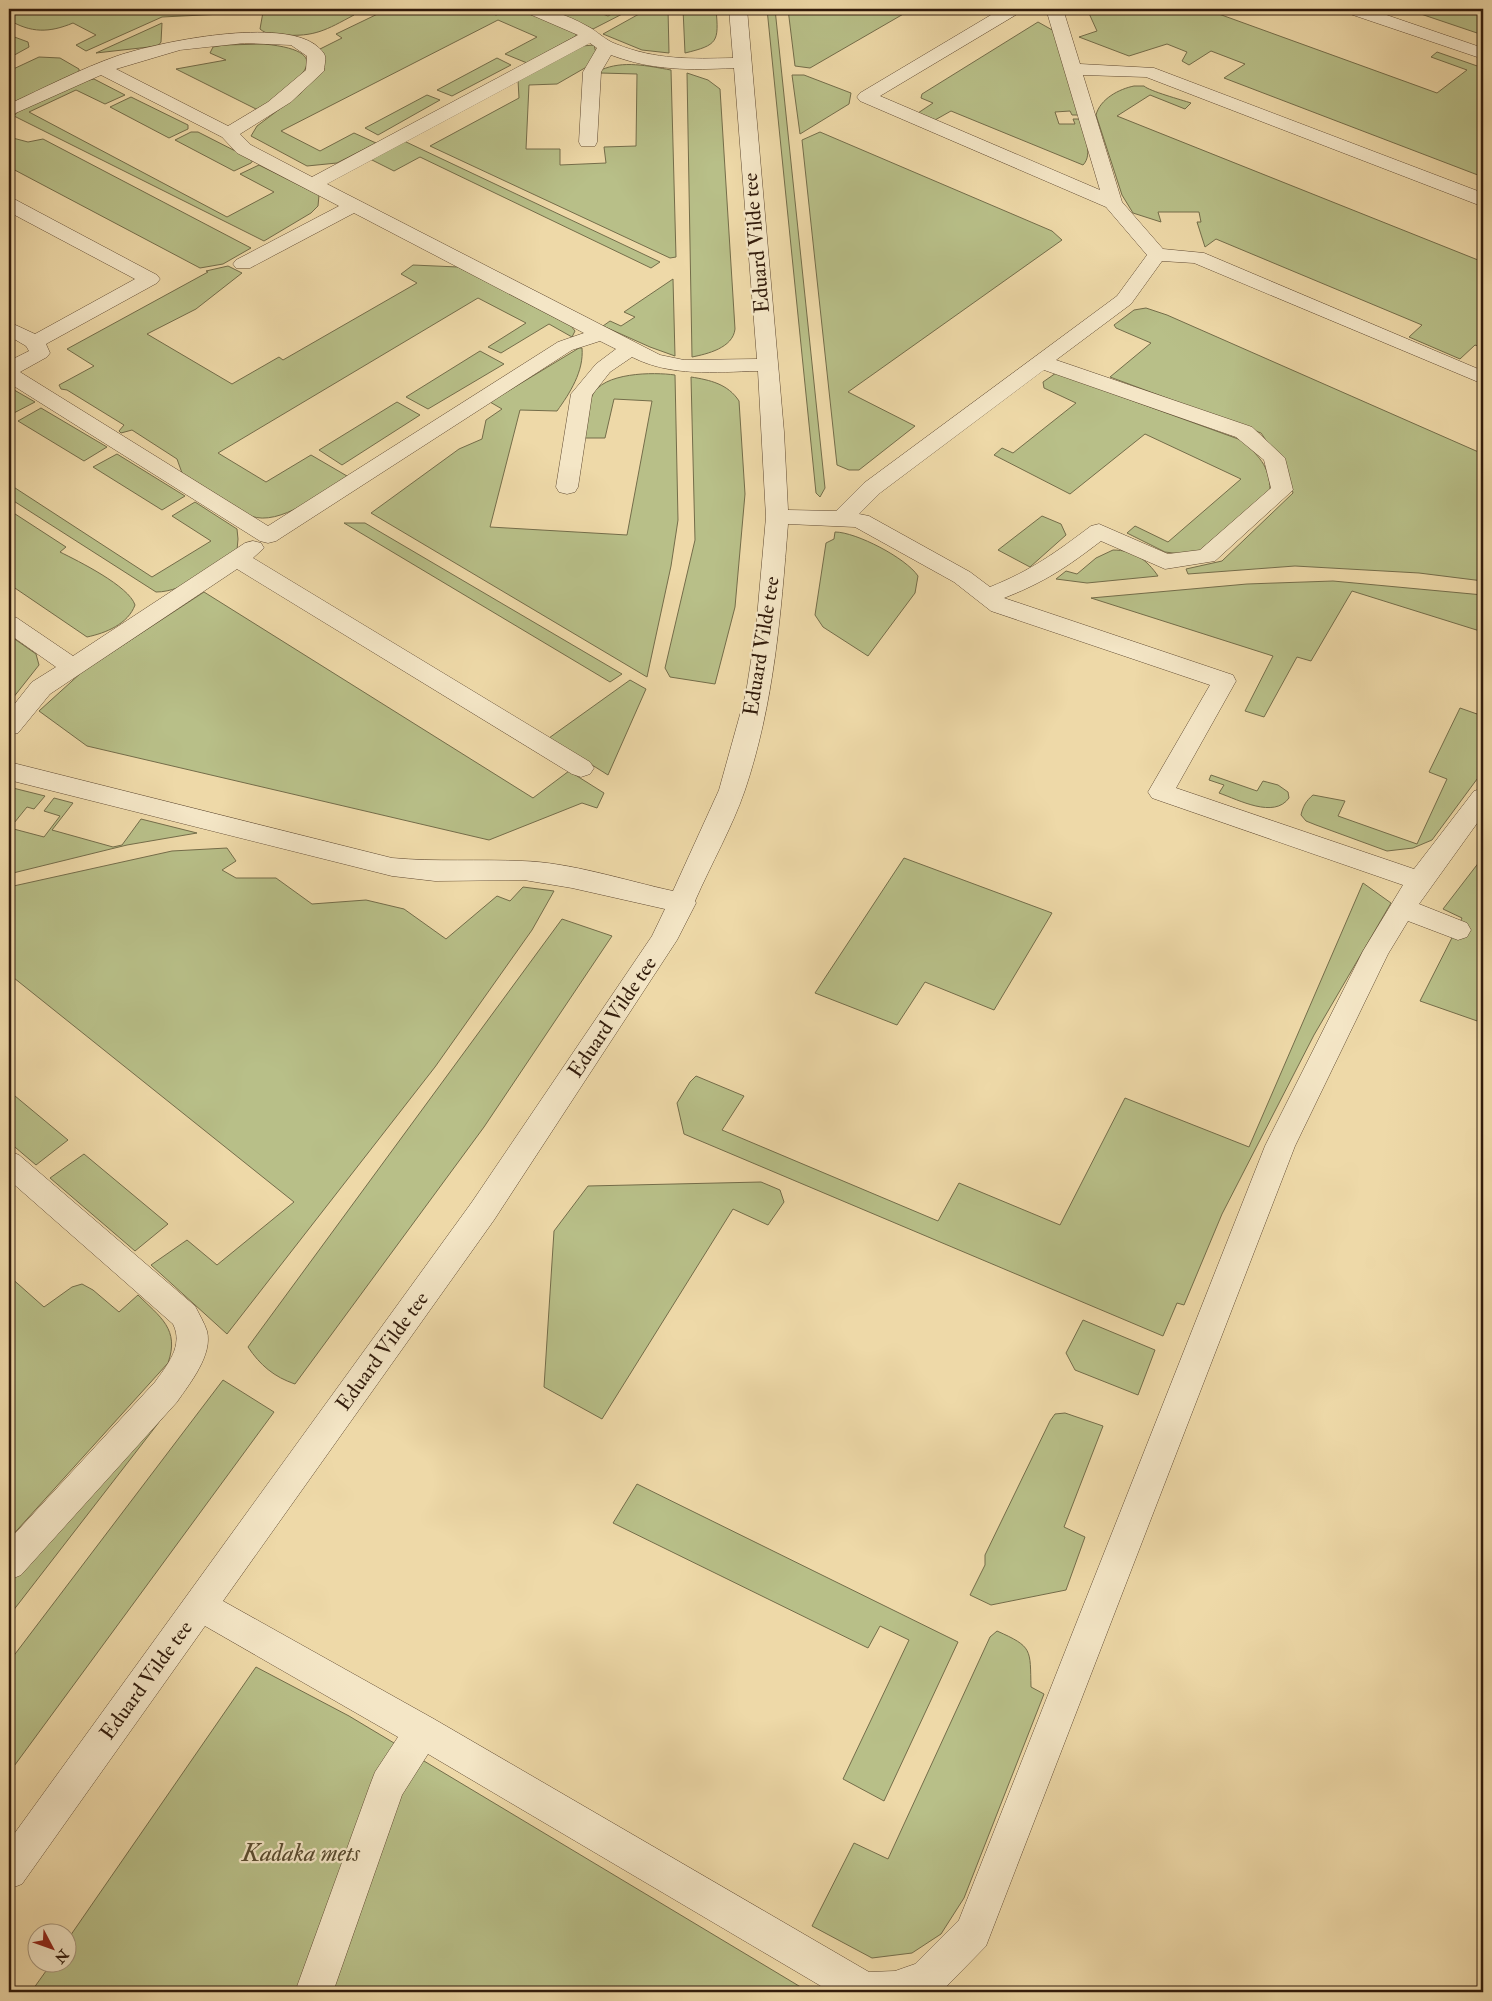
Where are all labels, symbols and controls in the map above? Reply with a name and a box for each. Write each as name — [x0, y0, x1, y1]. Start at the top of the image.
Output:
street label: Eduard Vilde tee — [737, 171, 776, 314]
street label: Eduard Vilde tee — [737, 574, 786, 718]
street label: Eduard Vilde tee — [562, 951, 663, 1083]
street label: Eduard Vilde tee — [330, 1286, 435, 1416]
street label: Eduard Vilde tee — [94, 1615, 199, 1745]
park label: Kadaka mets — [241, 1838, 361, 1869]
north arrow — [28, 1924, 78, 1974]
text: N — [51, 1945, 73, 1967]

